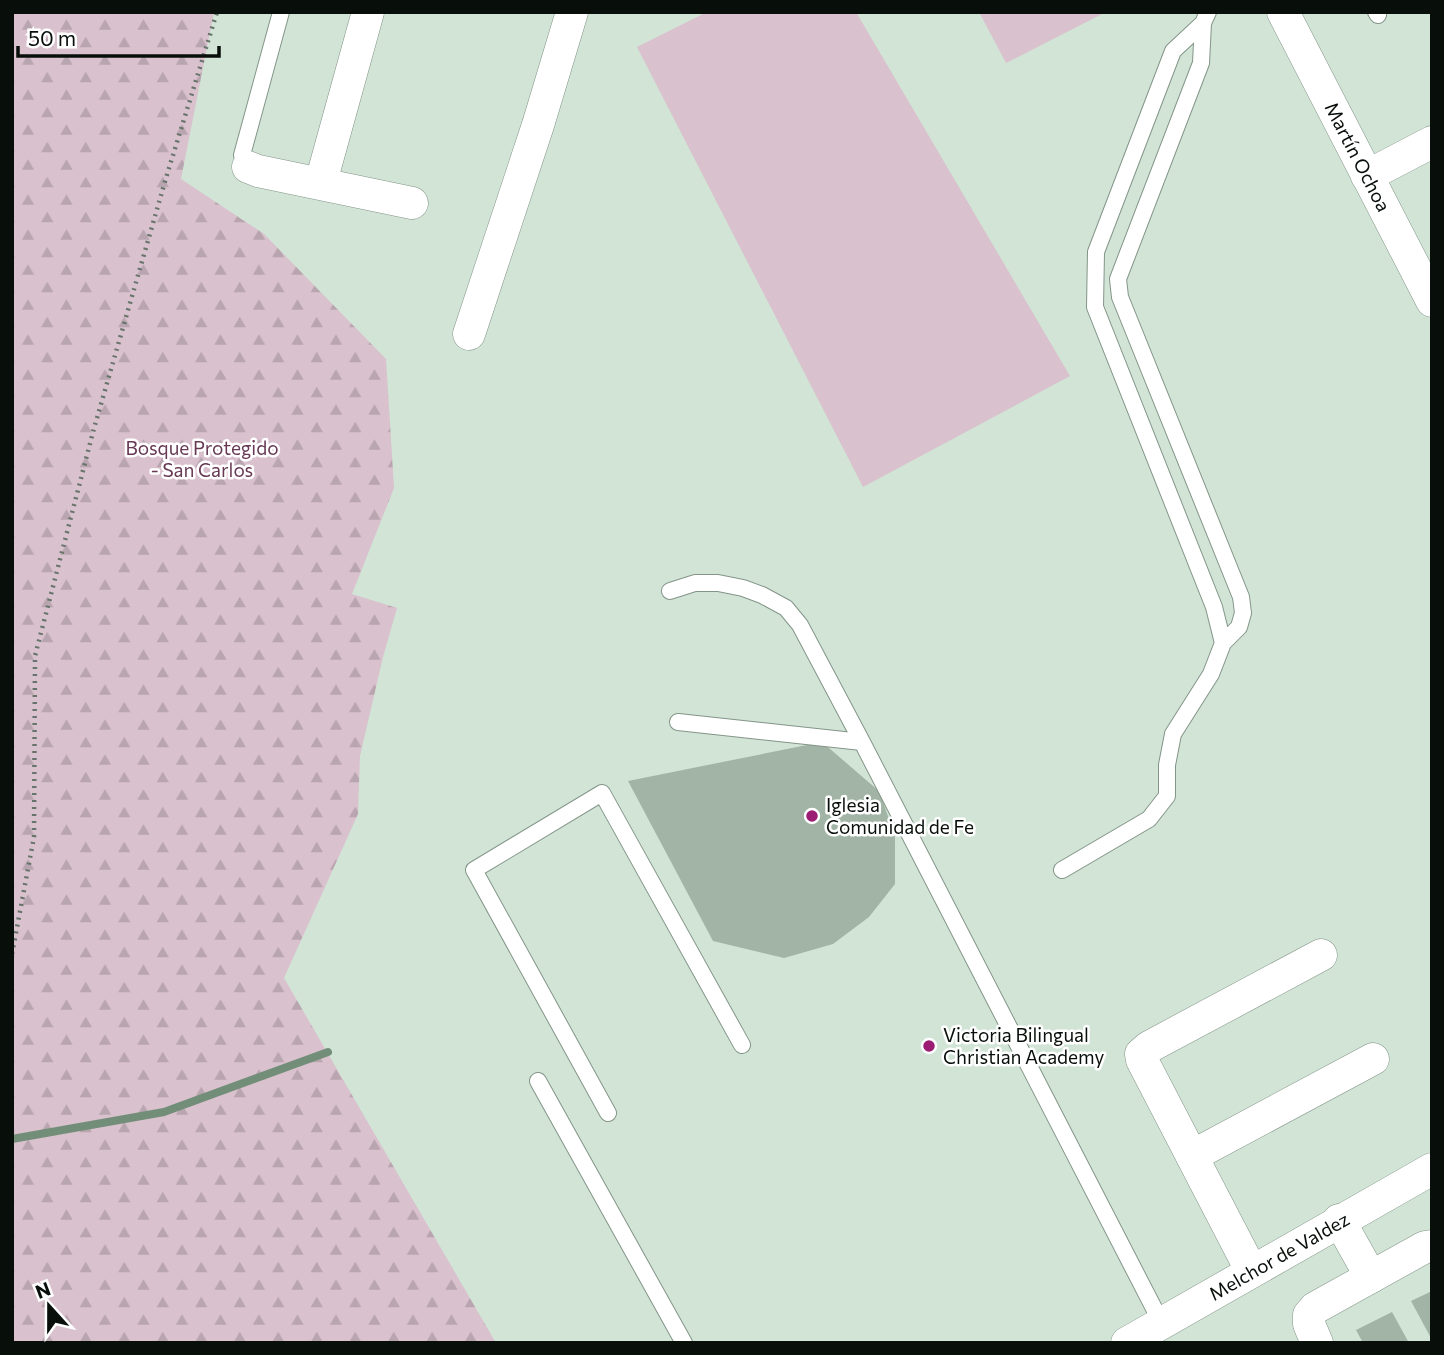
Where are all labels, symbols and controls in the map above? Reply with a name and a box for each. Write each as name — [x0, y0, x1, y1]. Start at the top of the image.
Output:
scale bar — [18, 14, 219, 58]
text: 50 m — [28, 25, 76, 50]
street label: Martín Ochoa — [1320, 98, 1396, 215]
park label: Bosque Protegido - San Carlos — [125, 436, 279, 481]
place label: Iglesia Comunidad de Fe — [826, 793, 974, 838]
marker: Iglesia Comunidad de Fe — [804, 808, 820, 824]
place label: Victoria Bilingual Christian Academy — [943, 1023, 1104, 1068]
marker: Victoria Bilingual Christian Academy — [921, 1038, 937, 1054]
street label: Melchor de Valdez — [1205, 1207, 1353, 1305]
north arrow — [14, 1271, 84, 1341]
text: N — [32, 1276, 54, 1303]

